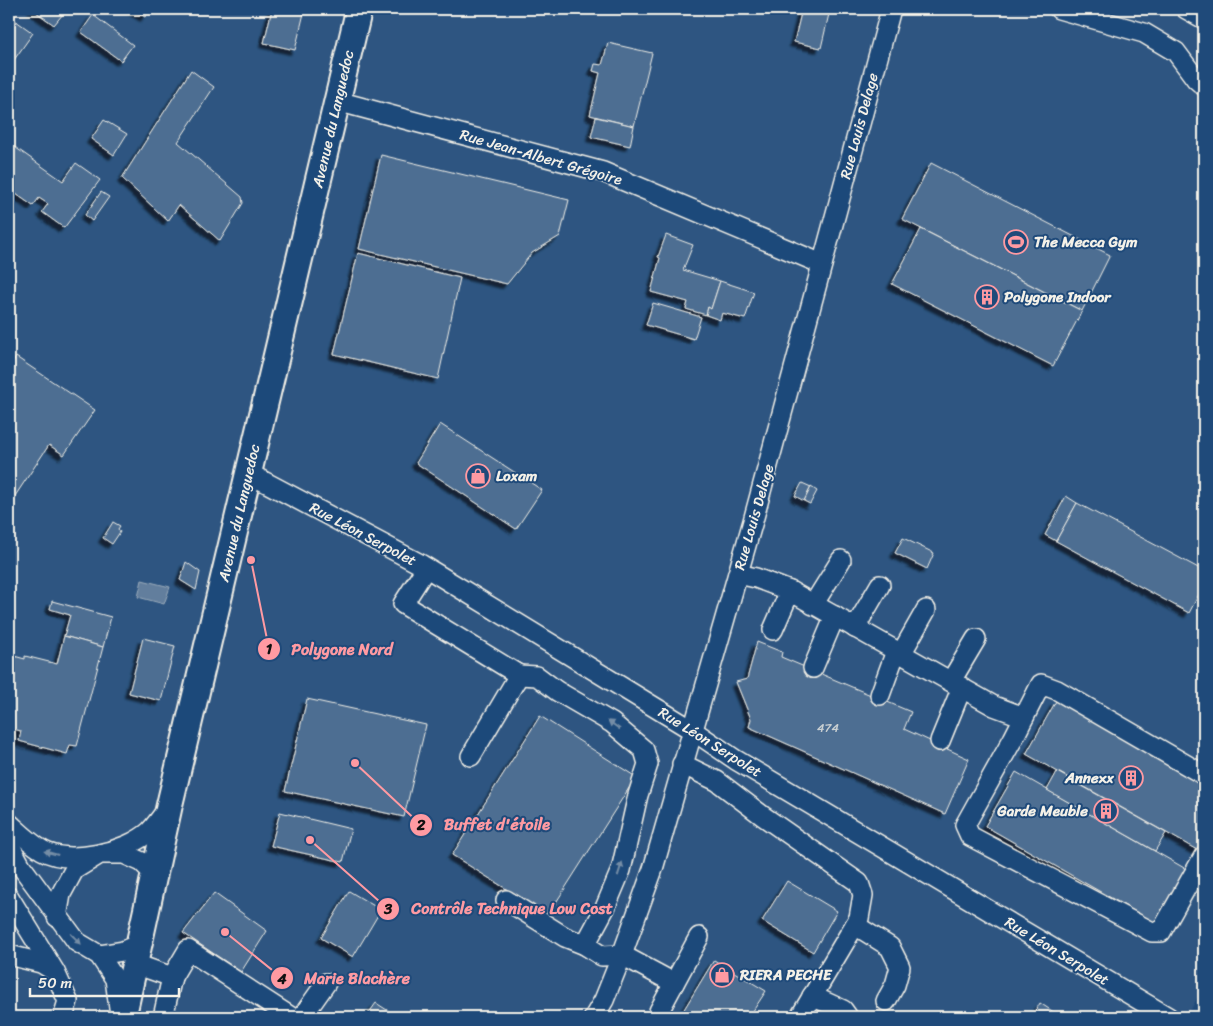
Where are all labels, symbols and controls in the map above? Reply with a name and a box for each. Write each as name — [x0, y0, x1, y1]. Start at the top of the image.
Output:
street label: Avenue du Languedoc — [304, 47, 362, 191]
street label: Rue Louis Delage — [832, 70, 886, 182]
street label: Rue Jean-Albert Grégoire — [457, 121, 625, 193]
sports icon: The Mecca Gym — [1003, 229, 1029, 255]
place label: The Mecca Gym — [1034, 229, 1138, 255]
building icon: Polygone Indoor — [974, 284, 1000, 310]
place label: Polygone Indoor — [1004, 284, 1112, 310]
street label: Avenue du Languedoc — [210, 441, 268, 585]
street label: Rue Louis Delage — [726, 461, 782, 573]
shop icon: Loxam — [465, 463, 491, 489]
place label: Loxam — [496, 463, 538, 489]
street label: Rue Léon Serpolet — [305, 495, 422, 573]
callout: Polygone Nord — [256, 634, 403, 665]
text: Polygone Nord — [291, 635, 394, 664]
text: 1 — [266, 636, 273, 662]
street label: Rue Léon Serpolet — [653, 700, 767, 785]
house number: 474 — [817, 717, 839, 739]
one-way arrow — [608, 720, 621, 731]
place label: Annexx — [1064, 765, 1114, 791]
building icon: Annexx — [1118, 765, 1144, 791]
place label: Garde Meuble — [996, 798, 1088, 824]
building icon: Garde Meuble — [1093, 798, 1119, 824]
callout: Buffet d'étoile — [408, 809, 560, 840]
text: Buffet d'étoile — [444, 810, 550, 839]
text: 2 — [416, 812, 426, 838]
one-way arrow — [43, 848, 58, 856]
one-way arrow — [617, 861, 625, 876]
callout: Contrôle Technique Low Cost — [376, 893, 623, 924]
text: Contrôle Technique Low Cost — [410, 894, 613, 923]
text: 3 — [383, 896, 393, 922]
street label: Rue Léon Serpolet — [1000, 909, 1115, 993]
one-way arrow — [69, 932, 81, 944]
shop icon: RIERA PECHE — [709, 962, 735, 988]
place label: RIERA PECHE — [739, 962, 833, 988]
callout: Marie Blachère — [269, 963, 420, 994]
text: Marie Blachère — [303, 964, 411, 993]
scale bar — [30, 966, 179, 998]
text: 4 — [276, 966, 287, 992]
text: 50 m — [38, 970, 73, 996]

